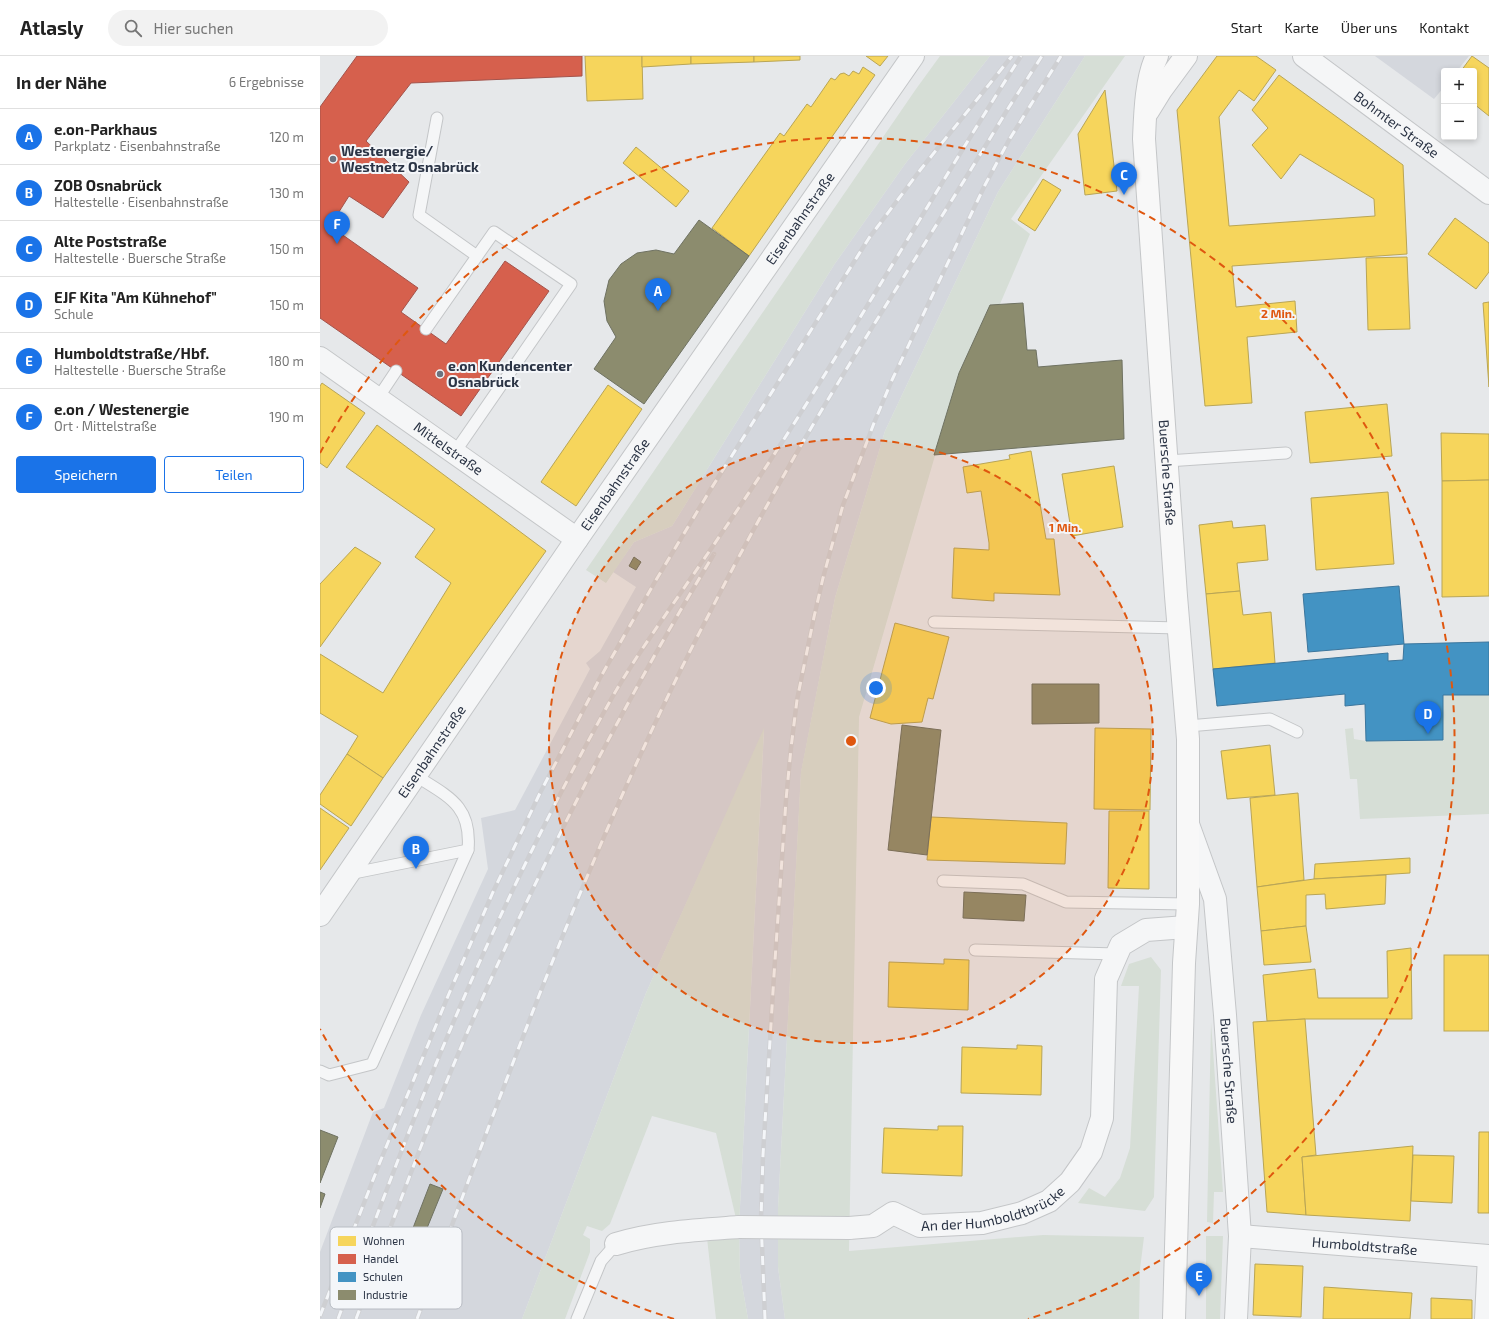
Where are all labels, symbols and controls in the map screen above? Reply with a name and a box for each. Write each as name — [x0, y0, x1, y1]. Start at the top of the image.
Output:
search box — [108, 10, 388, 46]
text: Atlasly — [20, 16, 84, 39]
icon: search — [122, 17, 144, 39]
text: Hier suchen — [154, 19, 233, 37]
text: Start — [1231, 19, 1262, 36]
text: Karte — [1284, 19, 1319, 36]
text: Über uns — [1341, 19, 1397, 36]
text: Kontakt — [1419, 19, 1469, 36]
map controls — [1441, 68, 1477, 140]
button: + — [1441, 68, 1477, 104]
text: In der Nähe — [16, 72, 107, 92]
text: 6 Ergebnisse — [229, 74, 304, 90]
street label: Bohmter Straße — [1351, 87, 1443, 161]
button: − — [1441, 104, 1477, 140]
text: e.on-Parkhaus — [54, 120, 157, 138]
text: A — [25, 129, 33, 145]
text: 120 m — [269, 129, 304, 145]
text: Parkplatz · Eisenbahnstraße — [54, 138, 221, 154]
place label: Westenergie/ Westnetz Osnabrück — [341, 142, 479, 175]
marker: Westenergie/ Westnetz Osnabrück — [328, 154, 338, 164]
pin: C — [1111, 162, 1137, 195]
street label: Eisenbahnstraße — [762, 169, 838, 268]
text: ZOB Osnabrück — [54, 176, 162, 194]
text: B — [25, 185, 33, 201]
text: 130 m — [269, 185, 304, 201]
text: Haltestelle · Eisenbahnstraße — [54, 194, 229, 210]
pin: F — [324, 211, 350, 244]
text: Alte Poststraße — [54, 232, 167, 250]
text: C — [25, 241, 33, 257]
text: 150 m — [270, 241, 304, 257]
text: Haltestelle · Buersche Straße — [54, 250, 226, 266]
pin: A — [645, 278, 671, 311]
text: EJF Kita "Am Kühnehof" — [54, 288, 217, 306]
text: D — [25, 297, 33, 313]
text: 150 m — [270, 297, 304, 313]
text: Schule — [54, 306, 93, 322]
text: 2 Min. — [1261, 306, 1295, 320]
text: Humboldtstraße/Hbf. — [54, 344, 209, 362]
text: E — [25, 353, 33, 369]
text: 180 m — [269, 353, 304, 369]
place label: e.on Kundencenter Osnabrück — [448, 357, 572, 390]
text: Haltestelle · Buersche Straße — [54, 362, 226, 378]
marker: e.on Kundencenter Osnabrück — [435, 369, 445, 379]
text: e.on / Westenergie — [54, 400, 189, 418]
text: F — [25, 409, 33, 425]
text: 190 m — [269, 409, 304, 425]
text: Ort · Mittelstraße — [54, 418, 157, 434]
street label: Mittelstraße — [411, 418, 487, 478]
street label: Buersche Straße — [1156, 419, 1180, 526]
street label: Eisenbahnstraße — [577, 435, 653, 534]
button: Speichern — [16, 456, 156, 493]
button: Teilen — [164, 456, 304, 493]
text: 1 Min. — [1049, 520, 1081, 534]
your location — [866, 678, 886, 698]
pin: D — [1415, 701, 1441, 734]
street label: Eisenbahnstraße — [394, 702, 469, 801]
centre of rings — [844, 734, 858, 748]
pin: B — [403, 836, 429, 869]
street label: Buersche Straße — [1217, 1017, 1241, 1124]
street label: An der Humboldtbrücke — [921, 1182, 1068, 1234]
legend — [330, 1227, 462, 1309]
street label: Humboldtstraße — [1311, 1233, 1418, 1258]
text: Wohnen — [363, 1234, 405, 1247]
text: Handel — [363, 1252, 399, 1265]
pin: E — [1186, 1263, 1212, 1296]
text: Schulen — [363, 1270, 403, 1283]
text: Industrie — [363, 1288, 408, 1301]

